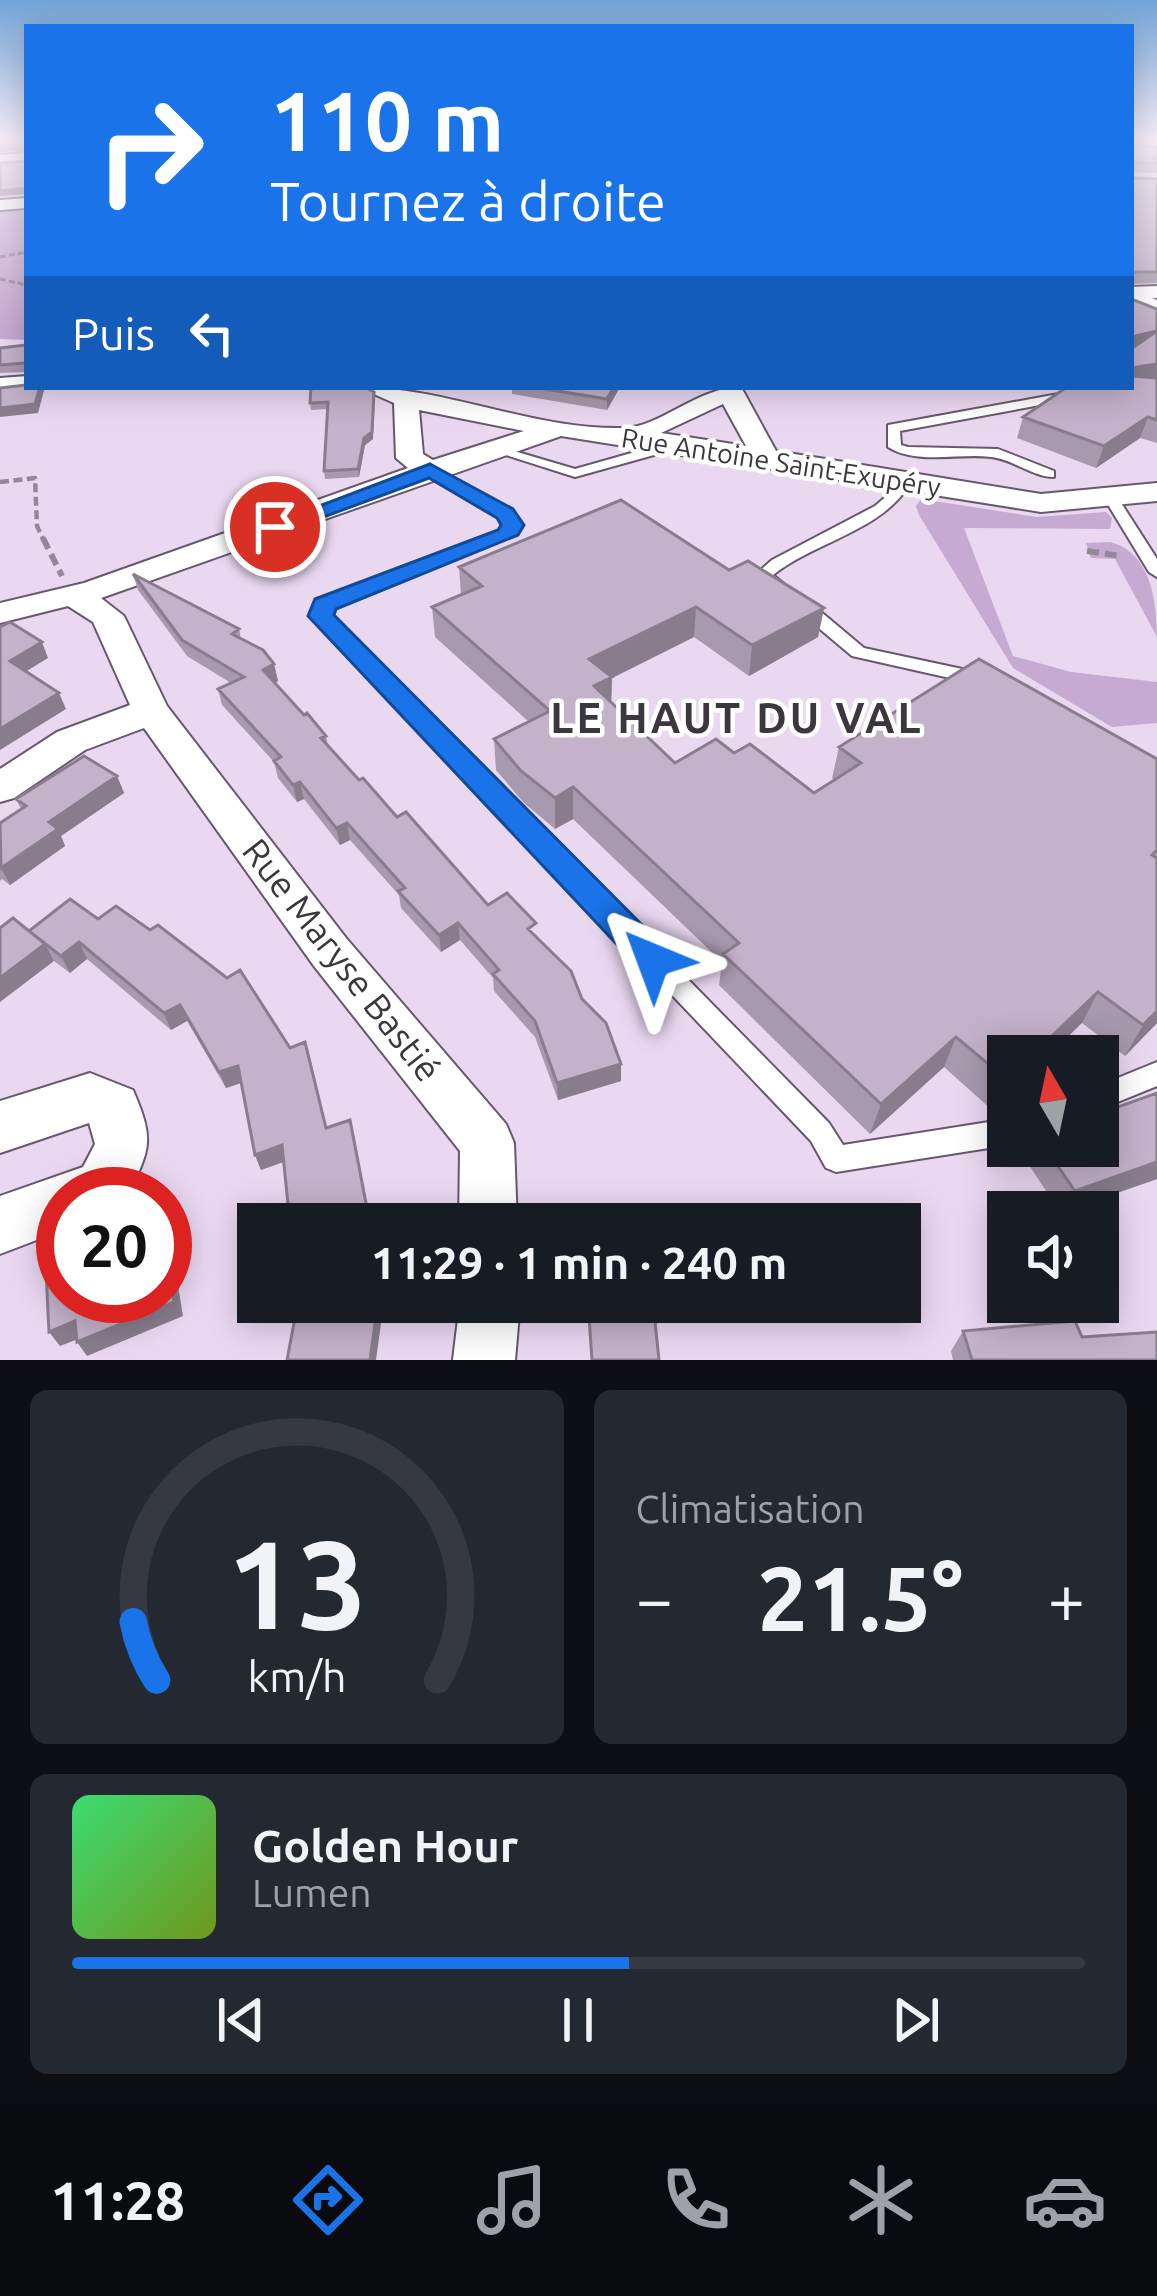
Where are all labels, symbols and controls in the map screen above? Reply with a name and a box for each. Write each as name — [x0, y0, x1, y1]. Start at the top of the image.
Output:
icon: right — [72, 72, 228, 228]
text: 110 m — [270, 73, 504, 167]
text: Tournez à droite — [270, 171, 666, 231]
icon: left — [179, 300, 245, 366]
text: Puis — [72, 308, 155, 359]
street label: Rue Antoine Saint-Exupéry — [620, 422, 943, 502]
pin — [224, 476, 326, 578]
icon: arrive — [242, 494, 308, 560]
district label: LE HAUT DU VAL — [550, 694, 924, 741]
street label: Rue Maryse Bastié — [235, 830, 450, 1089]
position arrow — [590, 897, 716, 1023]
north arrow — [987, 1035, 1119, 1167]
map controls — [987, 1035, 1119, 1323]
speed limit sign: 20 — [36, 1167, 192, 1323]
button: sound — [987, 1191, 1119, 1323]
text: 11:29 · 1 min · 240 m — [371, 1237, 787, 1288]
text: Climatisation — [636, 1487, 864, 1530]
text: 13 — [226, 1513, 367, 1653]
text: 21.5° — [757, 1547, 963, 1648]
text: − — [636, 1561, 673, 1635]
text: + — [1048, 1561, 1085, 1635]
text: km/h — [247, 1652, 346, 1700]
text: Golden Hour — [252, 1820, 518, 1871]
text: Lumen — [252, 1871, 372, 1914]
icon: previous — [208, 1987, 274, 2053]
icon: pause — [545, 1987, 611, 2053]
icon: next — [883, 1987, 949, 2053]
icon: directions — [286, 2158, 370, 2242]
icon: music — [470, 2158, 554, 2242]
icon: phone — [654, 2158, 738, 2242]
icon: climate — [839, 2158, 923, 2242]
icon: car — [1023, 2158, 1107, 2242]
text: 11:28 — [50, 2170, 185, 2230]

